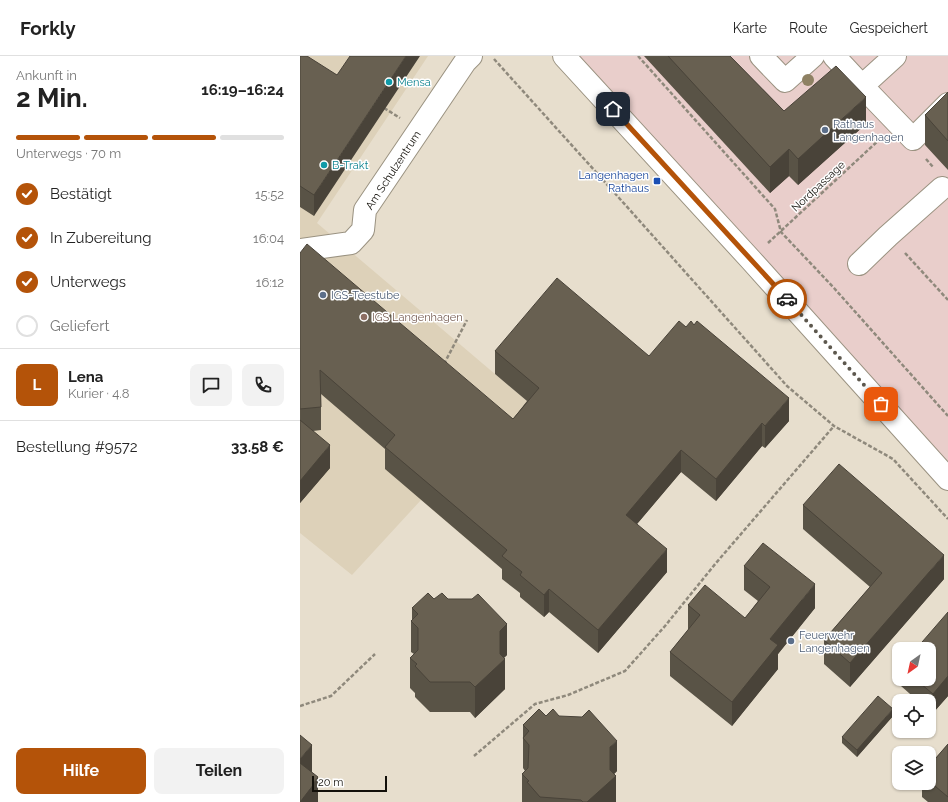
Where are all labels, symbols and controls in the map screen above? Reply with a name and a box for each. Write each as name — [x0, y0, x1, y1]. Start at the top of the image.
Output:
text: Forkly — [20, 17, 76, 39]
text: Karte — [733, 20, 767, 36]
text: Route — [789, 20, 827, 36]
text: Gespeichert — [849, 20, 928, 36]
text: Ankunft in — [16, 68, 77, 83]
place label: Mensa — [397, 76, 431, 89]
marker: Mensa — [384, 77, 394, 87]
text: 16:19–16:24 — [201, 81, 284, 99]
text: 2 Min. — [16, 83, 88, 113]
pin — [596, 92, 630, 126]
icon: home — [602, 98, 624, 120]
place label: Rathaus Langenhagen — [833, 118, 904, 144]
marker: Rathaus Langenhagen — [820, 125, 830, 135]
street label: Am Schulzentrum — [363, 128, 424, 212]
text: Unterwegs · 70 m — [16, 146, 121, 161]
street label: Nordpassage — [789, 158, 848, 214]
place label: B-Trakt — [332, 159, 369, 172]
marker: B-Trakt — [319, 160, 329, 170]
place label: Langenhagen Rathaus — [578, 169, 649, 195]
marker: Langenhagen Rathaus — [652, 176, 662, 186]
icon: check — [16, 183, 38, 205]
text: Bestätigt — [50, 185, 112, 203]
text: 15:52 — [255, 187, 284, 202]
icon: check — [16, 227, 38, 249]
text: In Zubereitung — [50, 229, 152, 247]
text: 16:04 — [253, 231, 284, 246]
icon: check — [16, 271, 38, 293]
text: Unterwegs — [50, 273, 126, 291]
text: 16:12 — [256, 275, 284, 290]
courier — [767, 279, 807, 319]
icon: car — [776, 288, 798, 310]
place label: IGS-Teestube — [331, 289, 400, 302]
marker: IGS-Teestube — [318, 290, 328, 300]
place label: IGS Langenhagen — [372, 311, 463, 324]
marker: IGS Langenhagen — [359, 312, 369, 322]
text: Geliefert — [50, 317, 109, 335]
button: chat — [190, 364, 232, 406]
button: phone — [242, 364, 284, 406]
text: Lena — [68, 368, 103, 386]
text: L — [33, 376, 41, 394]
text: Kurier · 4.8 — [68, 386, 130, 401]
pin — [864, 387, 898, 421]
icon: bag — [870, 393, 892, 415]
text: Bestellung #9572 — [16, 438, 138, 456]
text: 33.58 € — [231, 438, 284, 456]
place label: Feuerwehr Langenhagen — [799, 629, 870, 655]
marker: Feuerwehr Langenhagen — [786, 636, 796, 646]
north arrow — [892, 642, 936, 686]
map controls — [892, 642, 936, 790]
button: locate — [892, 694, 936, 738]
button: layers — [892, 746, 936, 790]
button: Hilfe — [16, 748, 146, 794]
button: Teilen — [154, 748, 284, 794]
scale bar — [312, 774, 387, 793]
text: 20 m — [318, 776, 343, 789]

